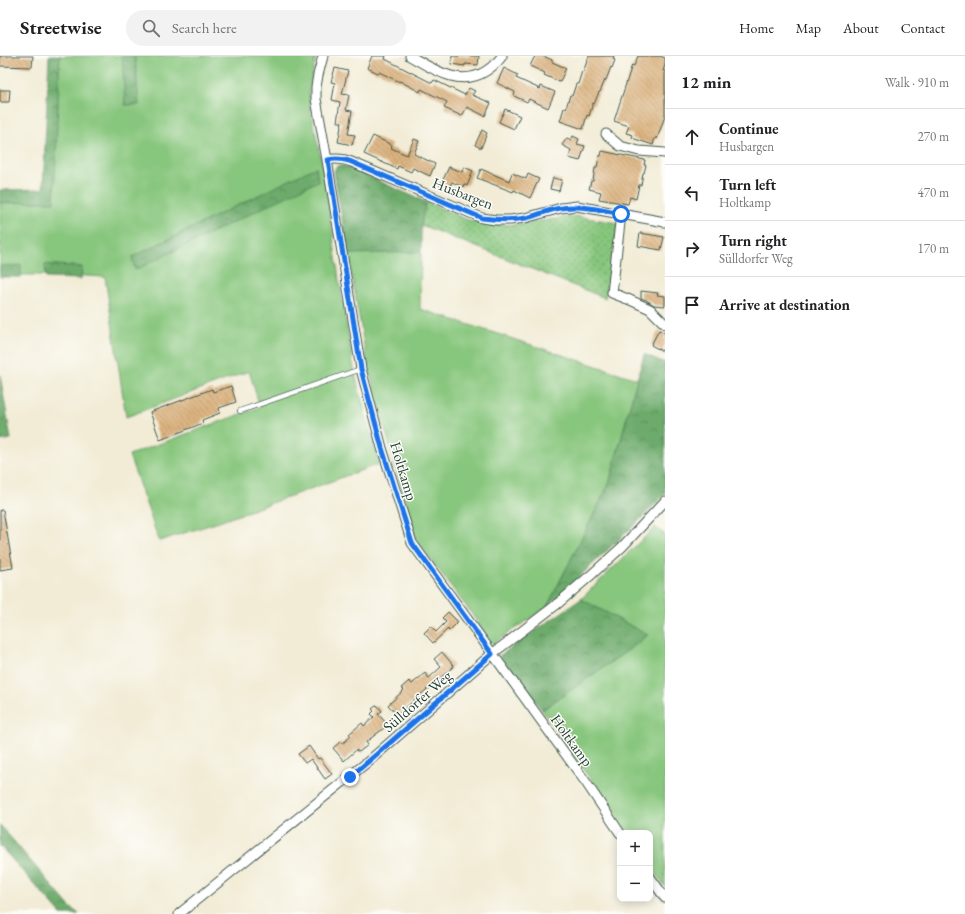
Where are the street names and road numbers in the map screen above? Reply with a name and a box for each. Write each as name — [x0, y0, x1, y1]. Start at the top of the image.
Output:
street label: Husbargen — [430, 173, 496, 213]
street label: Holtkamp — [386, 439, 422, 503]
street label: Sülldorfer Weg — [379, 666, 456, 736]
street label: Holtkamp — [547, 710, 597, 770]

